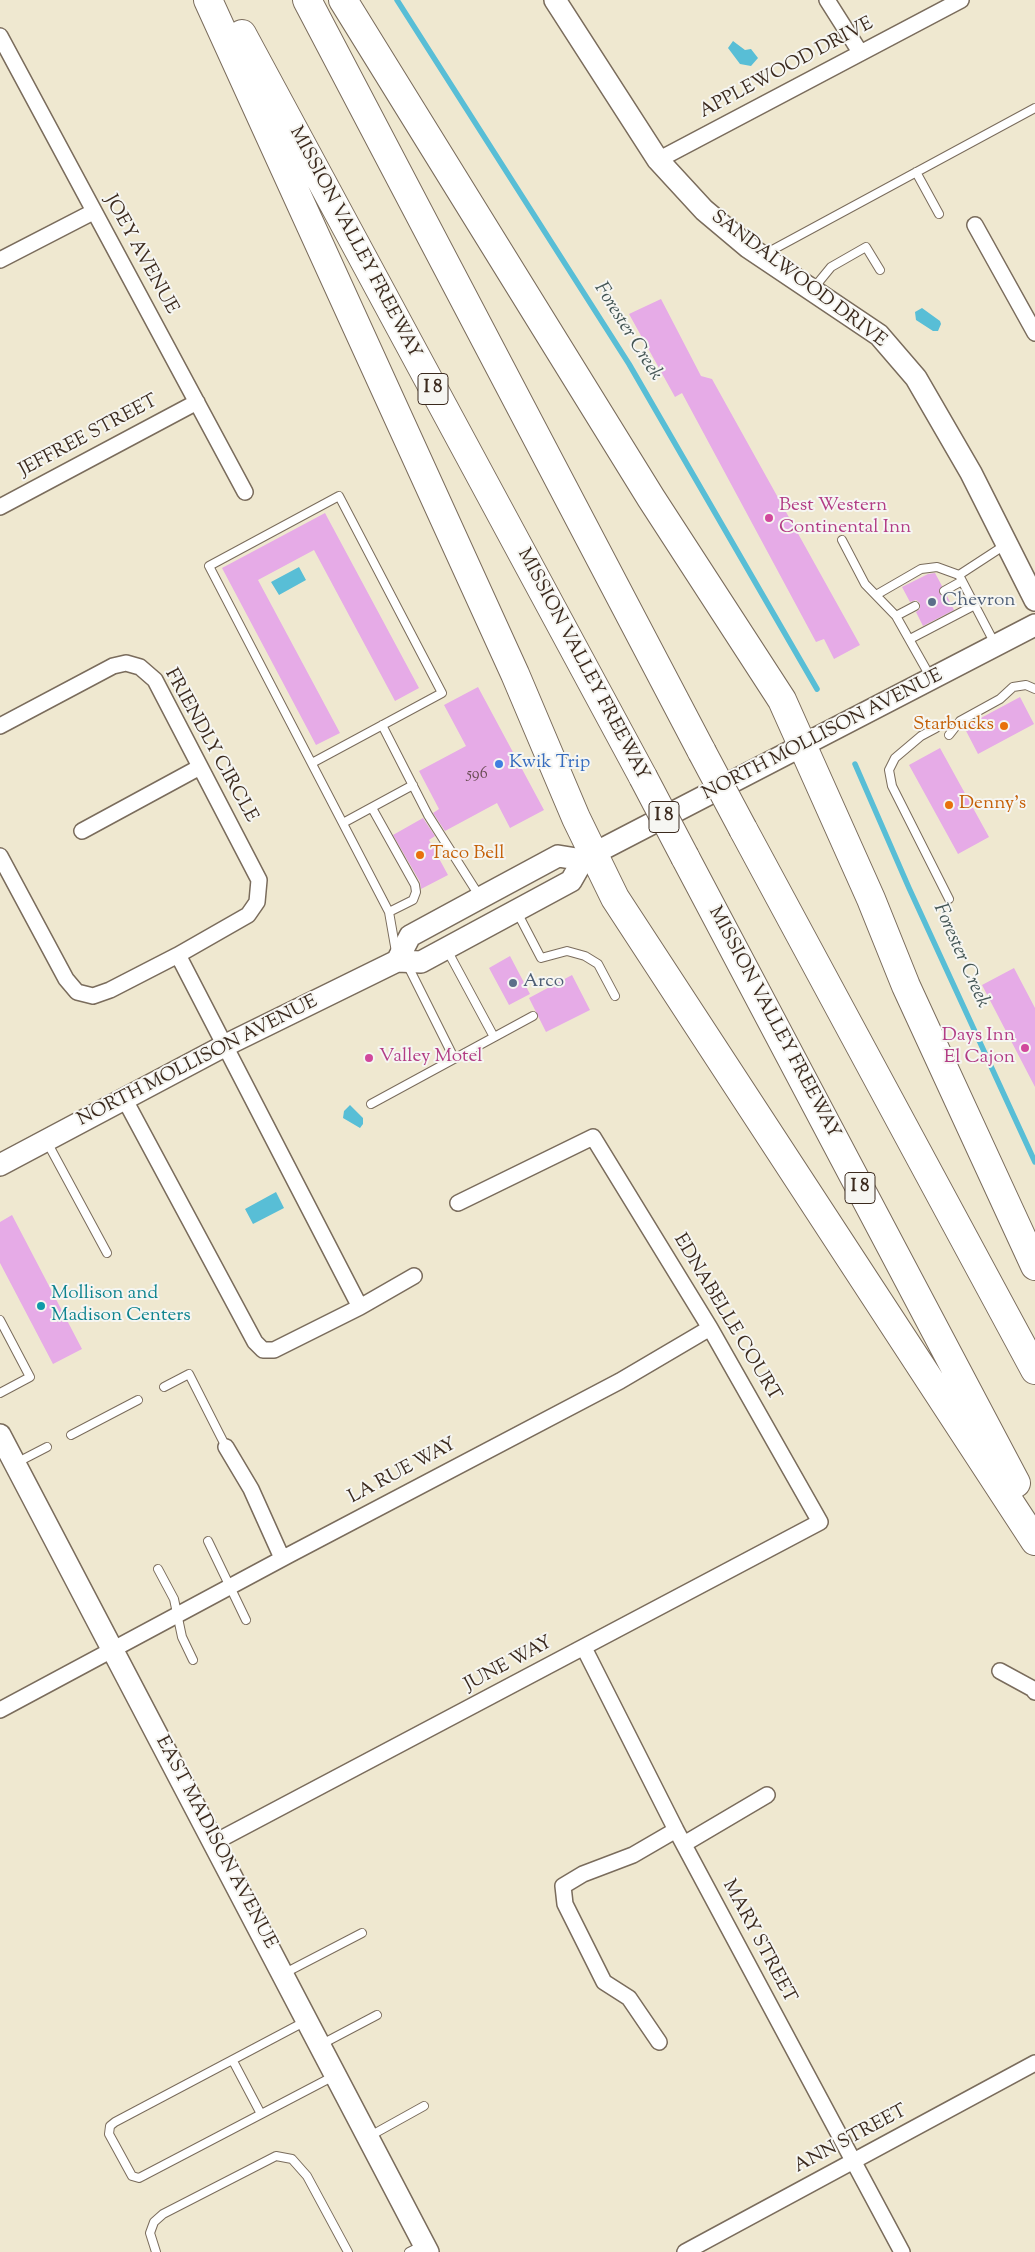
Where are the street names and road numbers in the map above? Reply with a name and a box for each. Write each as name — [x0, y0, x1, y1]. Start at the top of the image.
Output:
street label: APPLEWOOD DRIVE — [696, 13, 878, 125]
street label: MISSION VALLEY FREEWAY — [283, 123, 425, 363]
street label: JOEY AVENUE — [98, 192, 182, 318]
street label: SANDALWOOD DRIVE — [706, 207, 890, 353]
road number: I 8 — [418, 374, 448, 404]
street label: JEFFREE STREET — [16, 391, 162, 483]
street label: MISSION VALLEY FREEWAY — [511, 545, 653, 785]
street label: FRIENDLY CIRCLE — [158, 665, 262, 827]
street label: NORTH MOLLISON AVENUE — [699, 665, 947, 807]
road number: I 8 — [649, 802, 679, 832]
street label: MISSION VALLEY FREEWAY — [702, 903, 844, 1143]
street label: NORTH MOLLISON AVENUE — [74, 991, 322, 1133]
road number: I 8 — [845, 1172, 875, 1204]
street label: EDNABELLE COURT — [667, 1230, 785, 1406]
street label: LA RUE WAY — [345, 1434, 461, 1510]
street label: JUNE WAY — [461, 1632, 557, 1698]
street label: EAST MADISON AVENUE — [149, 1733, 281, 1953]
street label: MARY STREET — [716, 1876, 800, 2008]
street label: ANN STREET — [791, 2101, 911, 2179]

